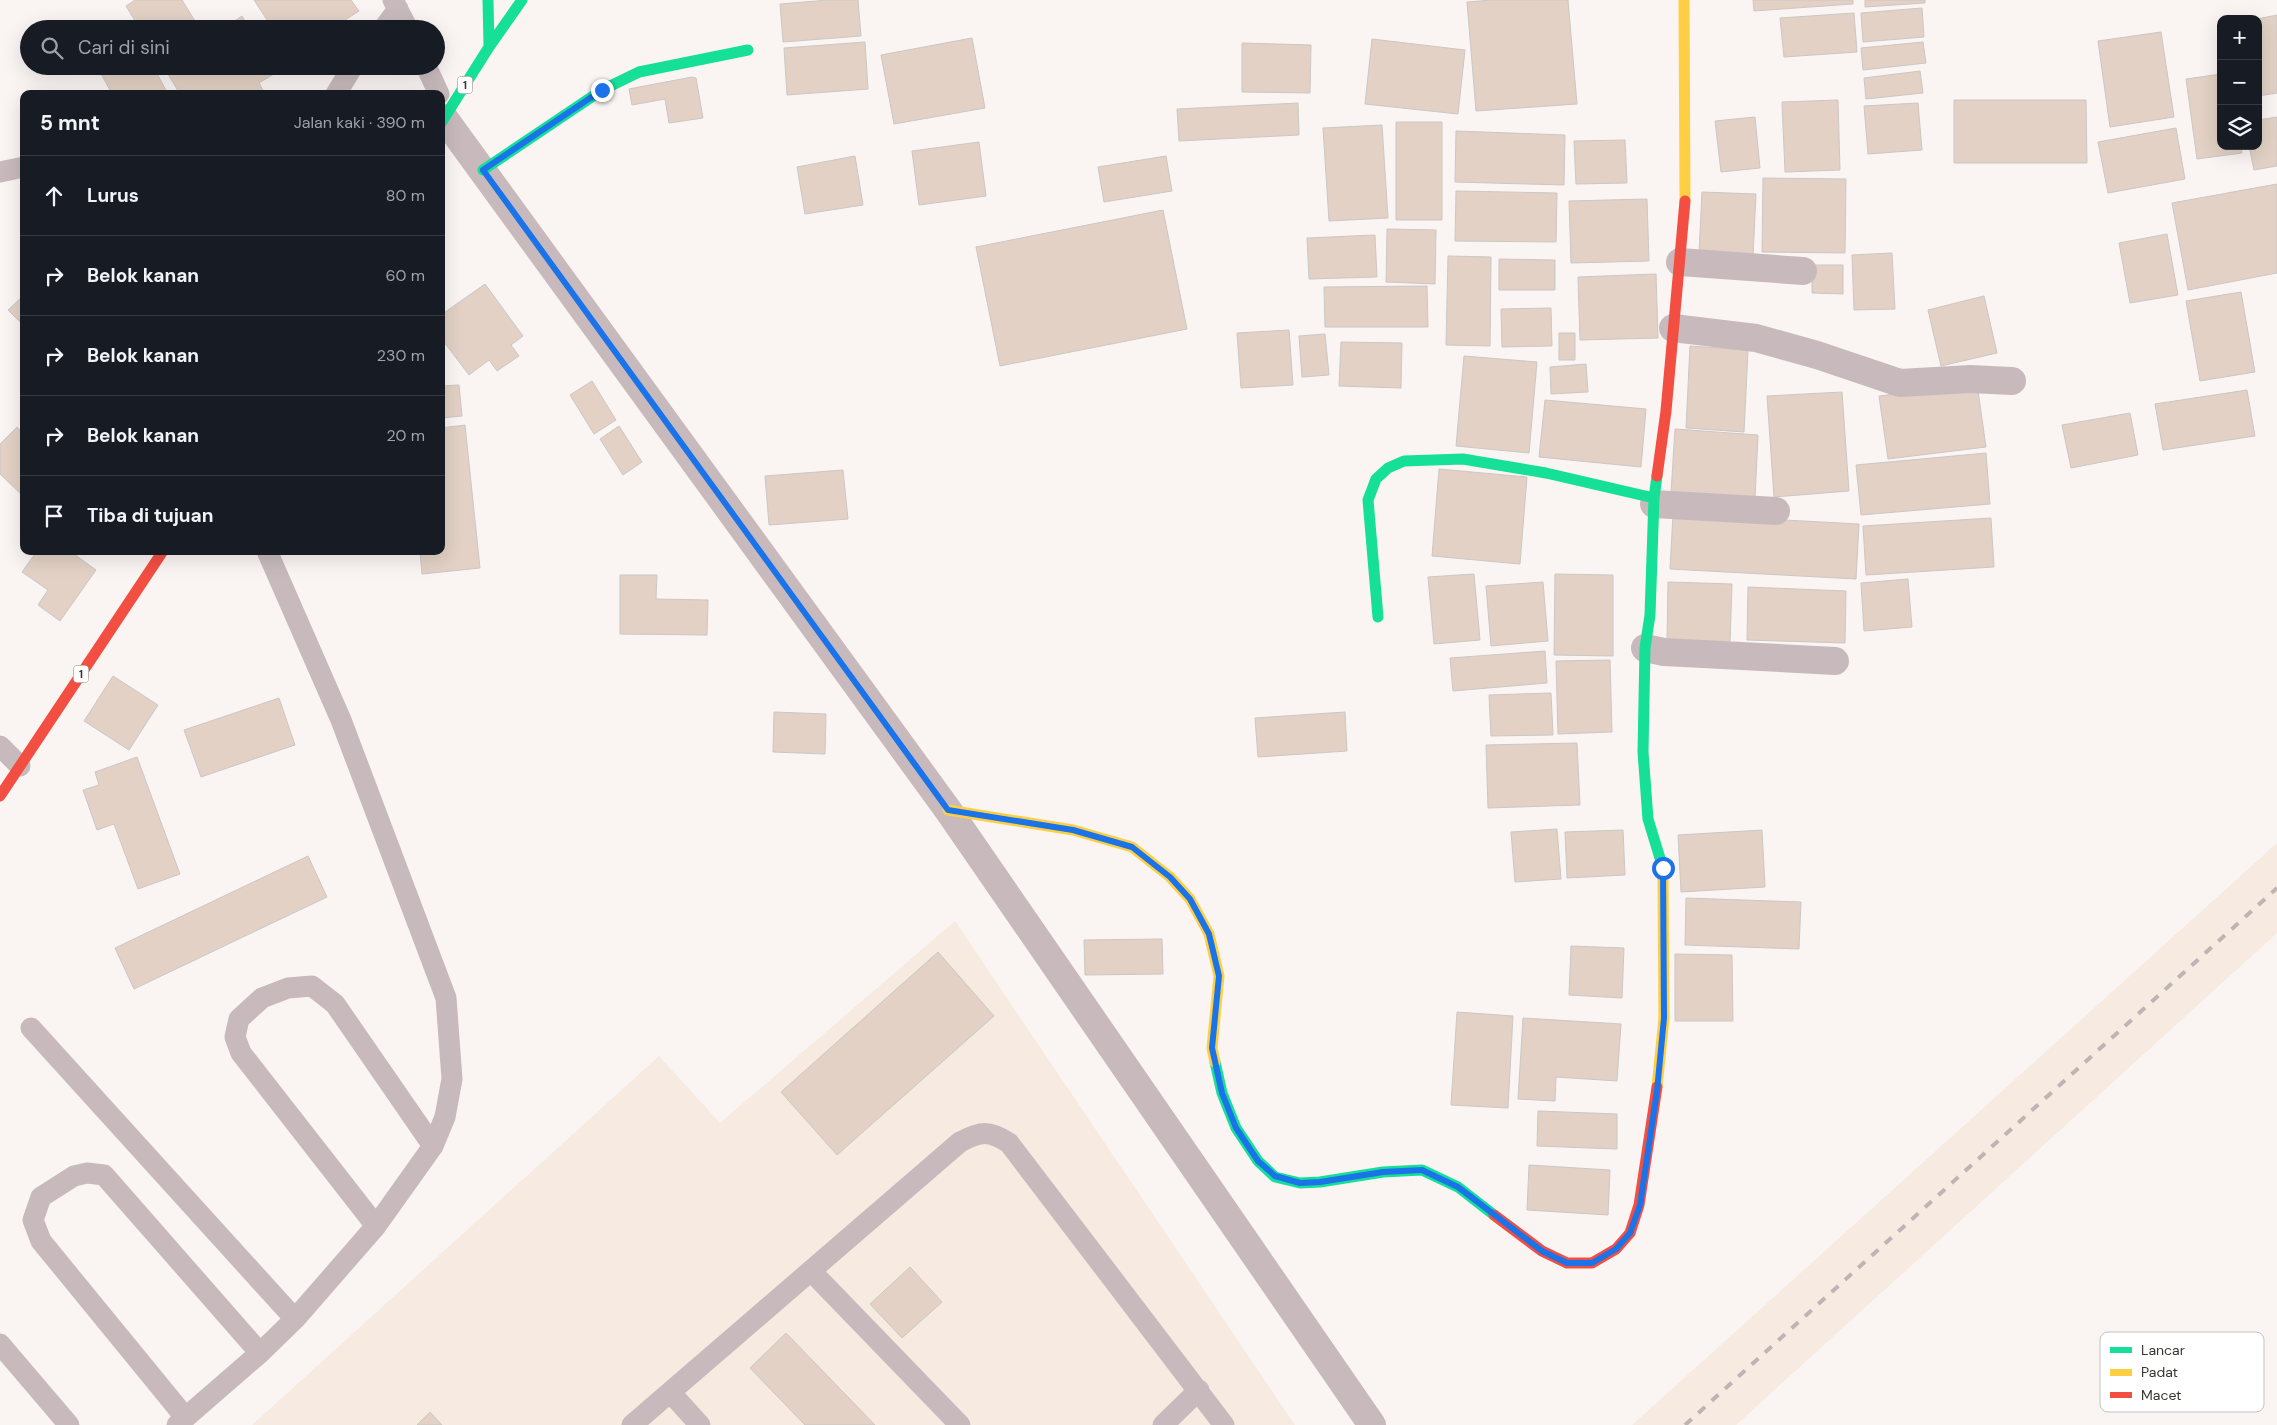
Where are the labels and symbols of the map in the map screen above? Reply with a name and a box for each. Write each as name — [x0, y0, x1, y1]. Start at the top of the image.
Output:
road number: 1 — [458, 76, 472, 94]
route end — [591, 79, 614, 102]
road number: 1 — [74, 666, 88, 682]
route start — [1652, 857, 1675, 880]
legend — [2100, 1332, 2264, 1412]
text: Lancar — [2141, 1341, 2185, 1359]
text: Padat — [2141, 1363, 2178, 1381]
text: Macet — [2141, 1386, 2182, 1404]

